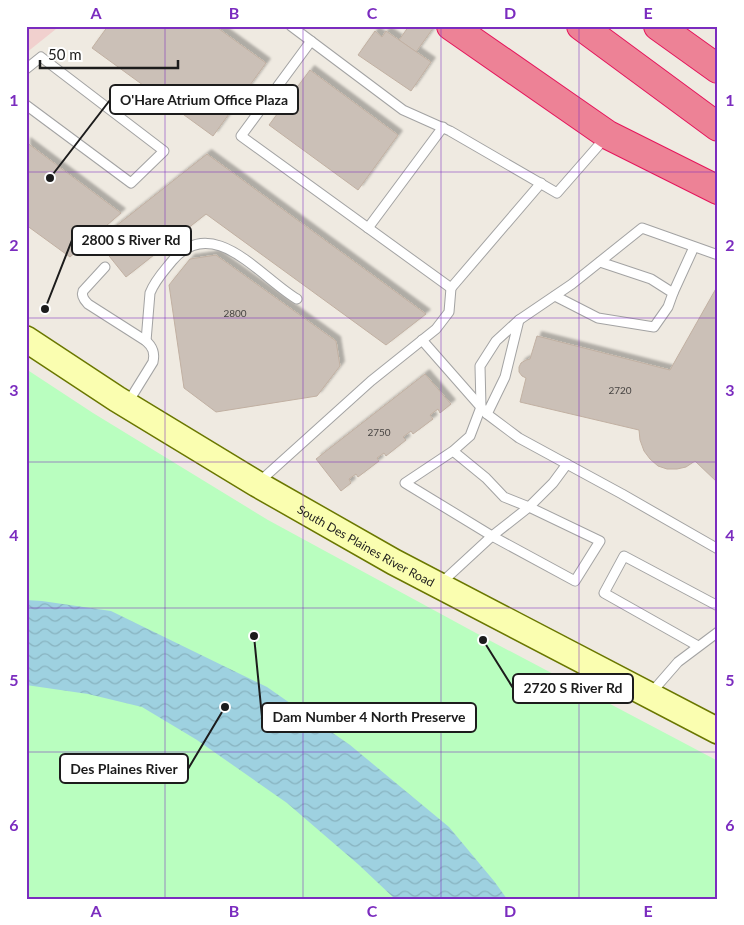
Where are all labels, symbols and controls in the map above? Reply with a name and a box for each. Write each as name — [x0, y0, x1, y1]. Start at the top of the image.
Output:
text: A — [89, 3, 102, 22]
text: B — [229, 3, 239, 22]
text: C — [367, 3, 378, 22]
text: D — [504, 3, 516, 22]
text: E — [643, 3, 653, 22]
scale bar — [40, 38, 178, 70]
text: 50 m — [48, 45, 82, 63]
callout: O'Hare Atrium Office Plaza — [110, 85, 298, 114]
text: 1 — [9, 90, 19, 109]
text: 1 — [725, 90, 735, 109]
text: O'Hare Atrium Office Plaza — [120, 91, 288, 108]
callout: 2800 S River Rd — [72, 226, 191, 255]
text: 2800 S River Rd — [82, 231, 181, 248]
text: 2 — [9, 235, 19, 254]
text: 2 — [725, 235, 735, 254]
house number: 2800 — [223, 307, 247, 319]
text: 3 — [9, 380, 19, 399]
text: 3 — [725, 380, 735, 399]
house number: 2720 — [608, 384, 632, 396]
house number: 2750 — [367, 426, 391, 438]
street label: South Des Plaines River Road — [295, 501, 437, 589]
text: 4 — [9, 525, 19, 544]
text: 4 — [725, 525, 735, 544]
text: 5 — [9, 670, 19, 689]
text: 5 — [725, 670, 735, 689]
callout: 2720 S River Rd — [513, 674, 633, 703]
text: 2720 S River Rd — [524, 679, 623, 696]
callout: Dam Number 4 North Preserve — [262, 703, 476, 732]
text: Dam Number 4 North Preserve — [272, 708, 466, 725]
callout: Des Plaines River — [60, 754, 188, 783]
text: Des Plaines River — [70, 760, 179, 777]
text: 6 — [9, 815, 19, 834]
text: 6 — [725, 815, 735, 834]
text: A — [89, 901, 102, 920]
text: B — [229, 901, 239, 920]
text: C — [367, 901, 378, 920]
text: D — [504, 901, 516, 920]
text: E — [643, 901, 653, 920]

